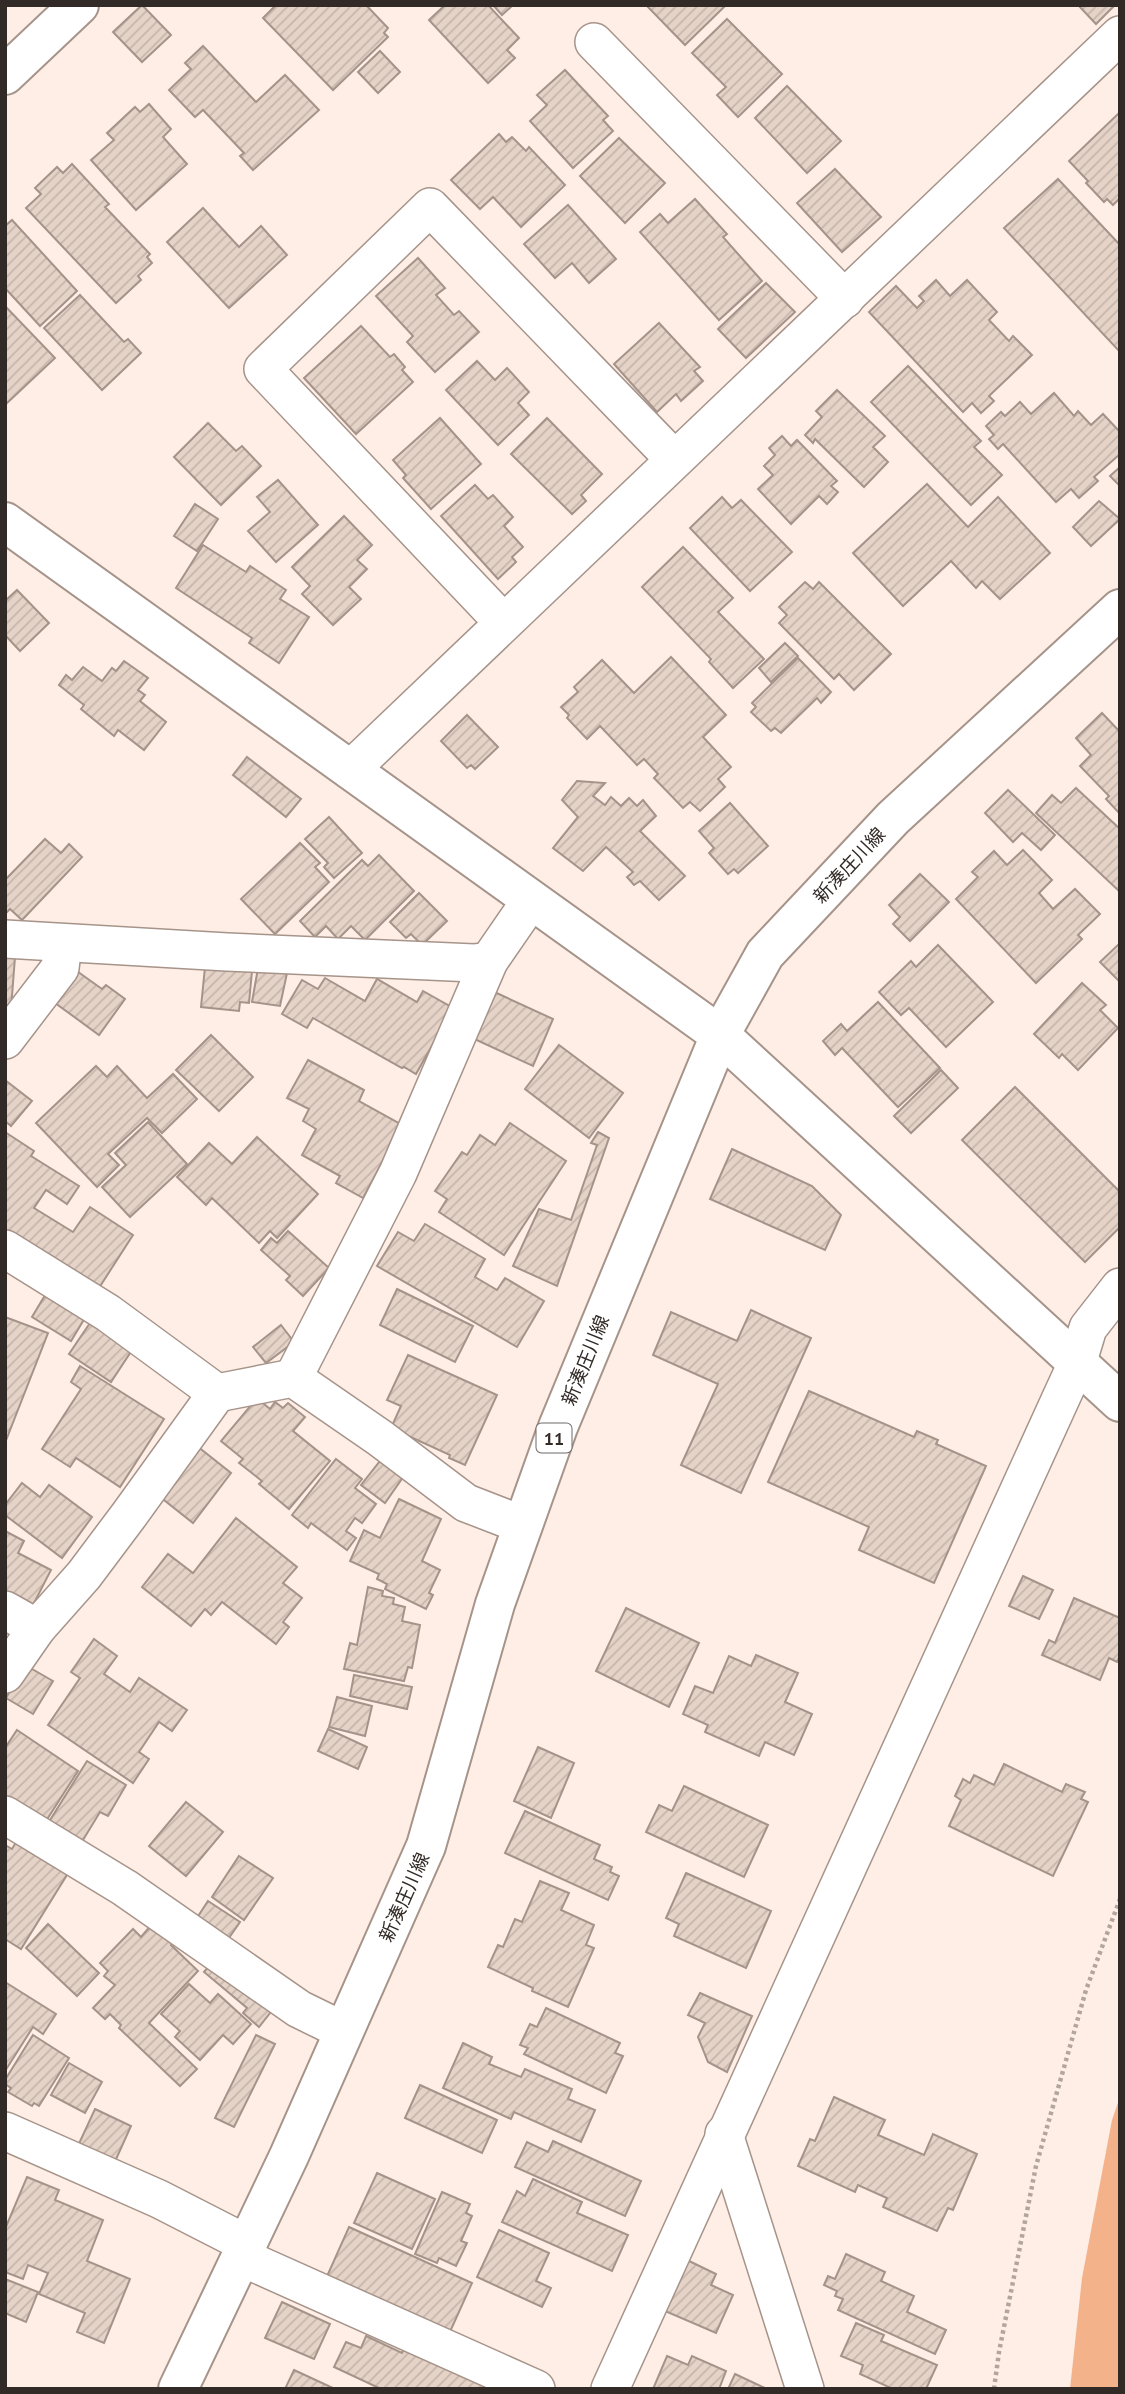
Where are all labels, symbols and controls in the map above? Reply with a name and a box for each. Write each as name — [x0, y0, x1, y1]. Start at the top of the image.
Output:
street label: 新湊庄川線 — [808, 822, 890, 908]
street label: 新湊庄川線 — [556, 1311, 614, 1409]
road number: 11 — [536, 1423, 572, 1452]
street label: 新湊庄川線 — [374, 1849, 434, 1945]

